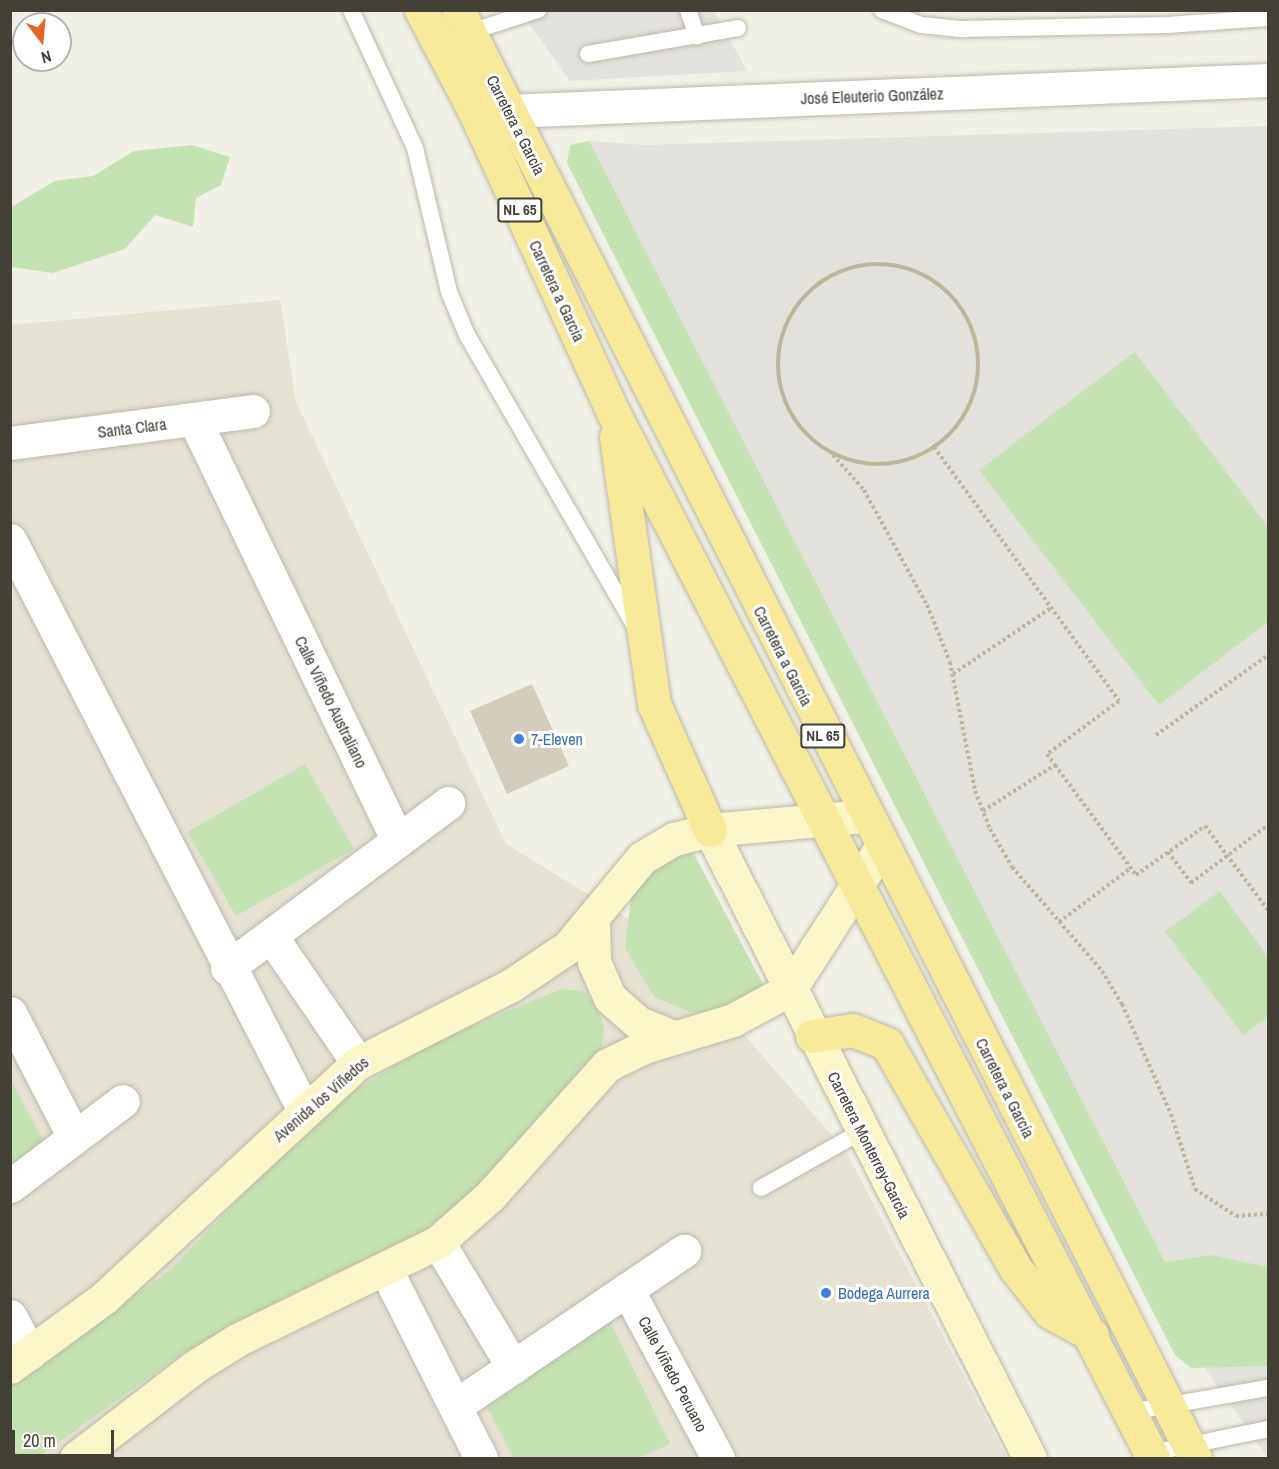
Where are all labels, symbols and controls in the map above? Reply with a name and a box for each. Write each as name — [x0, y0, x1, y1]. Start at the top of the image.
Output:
north arrow — [12, 12, 72, 72]
text: N — [39, 45, 54, 69]
street label: Carretera a García — [483, 72, 549, 178]
street label: José Eleuterio González — [800, 84, 944, 108]
road number: NL 65 — [496, 198, 544, 222]
street label: Carretera a Garcia — [525, 237, 589, 345]
street label: Santa Clara — [96, 414, 168, 442]
street label: Carretera a García — [750, 603, 816, 709]
street label: Calle Viñedo Australiano — [291, 633, 371, 771]
road number: NL 65 — [799, 724, 847, 748]
place label: 7-Eleven — [531, 729, 583, 749]
marker: 7-Eleven — [512, 732, 526, 746]
street label: Carretera a García — [972, 1035, 1038, 1141]
street label: Avenida los Viñedos — [269, 1052, 373, 1146]
street label: Carretera Monterrey-García — [824, 1069, 914, 1221]
place label: Bodega Aurrera — [838, 1283, 931, 1303]
marker: Bodega Aurrera — [819, 1286, 833, 1300]
street label: Calle Viñedo Peruano — [634, 1313, 712, 1435]
scale bar — [15, 1418, 117, 1456]
text: 20 m — [23, 1428, 56, 1453]

